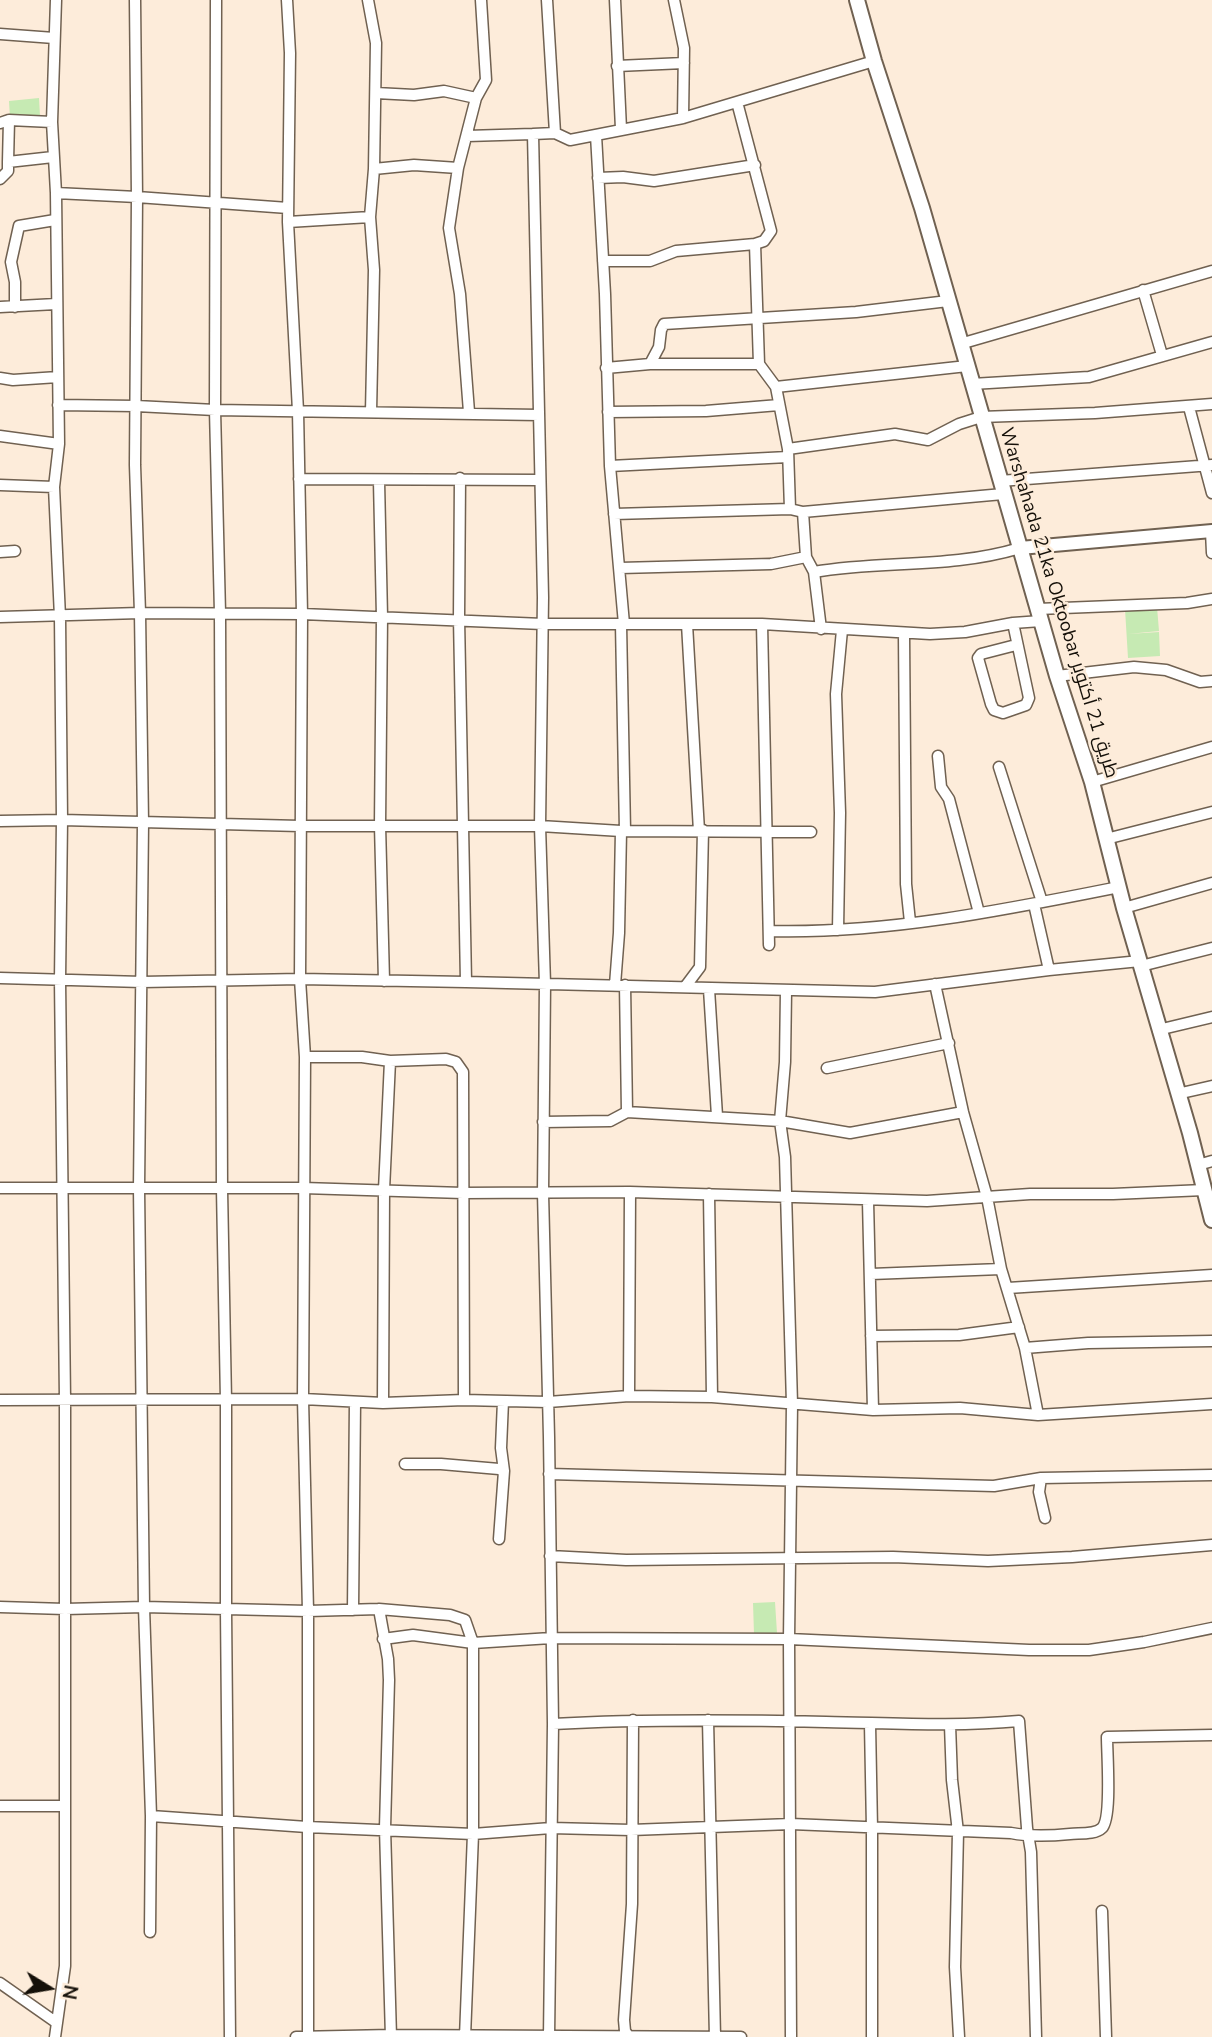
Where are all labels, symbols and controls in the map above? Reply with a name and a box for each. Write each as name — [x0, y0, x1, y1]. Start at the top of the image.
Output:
street label: Warshahada 21ka Oktoobar طريق 21 أكتوبر — [994, 425, 1122, 781]
north arrow — [14, 1953, 84, 2023]
text: N — [55, 1983, 84, 2001]

